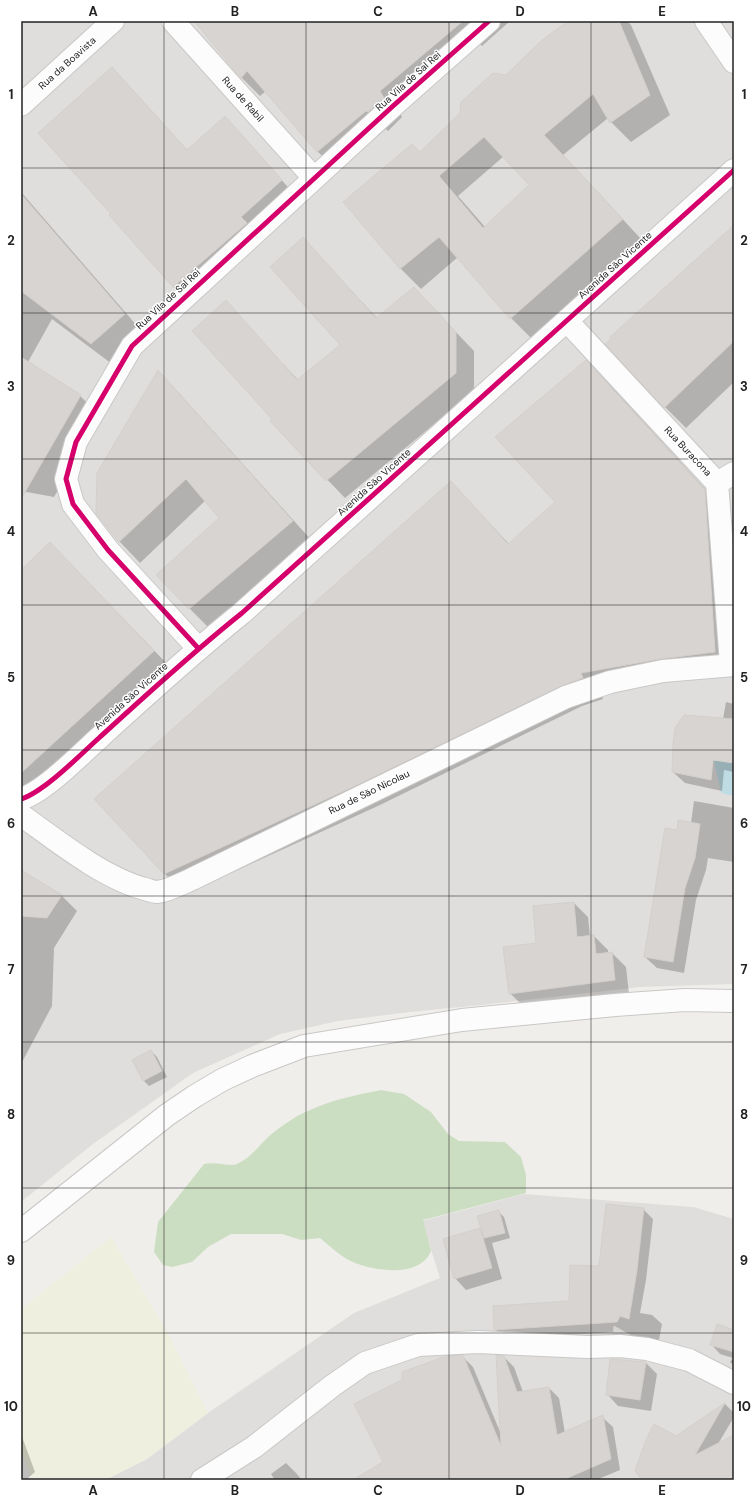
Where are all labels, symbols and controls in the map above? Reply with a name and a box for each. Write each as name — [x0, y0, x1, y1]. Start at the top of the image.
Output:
text: A — [88, 3, 98, 20]
text: B — [231, 3, 239, 20]
text: C — [373, 3, 383, 20]
text: D — [515, 3, 525, 20]
text: E — [658, 3, 666, 20]
street label: Rua da Boavista — [35, 34, 99, 92]
street label: Rua Vila de Sal Rei — [373, 48, 443, 114]
street label: Rua de Rabil — [219, 74, 267, 124]
text: 1 — [9, 86, 13, 103]
text: 1 — [742, 86, 746, 103]
street label: Avenida São Vicente — [575, 228, 655, 302]
text: 2 — [7, 232, 15, 249]
text: 2 — [740, 232, 748, 249]
street label: Rua Vila de Sal Rei — [133, 266, 203, 332]
text: 3 — [7, 378, 15, 395]
text: 3 — [740, 378, 748, 395]
street label: Rua Buracona — [662, 423, 714, 479]
street label: Avenida São Vicente — [334, 445, 414, 519]
text: 4 — [7, 523, 15, 540]
text: 4 — [740, 523, 748, 540]
street label: Avenida São Vicente — [91, 659, 171, 733]
text: 5 — [7, 669, 15, 686]
text: 5 — [740, 669, 748, 686]
street label: Rua de São Nicolau — [326, 767, 412, 817]
text: 6 — [7, 815, 15, 832]
text: 6 — [740, 815, 748, 832]
text: 7 — [8, 961, 15, 978]
text: 7 — [741, 961, 748, 978]
text: 8 — [7, 1106, 15, 1123]
text: 8 — [740, 1106, 748, 1123]
text: 9 — [7, 1252, 15, 1269]
text: 9 — [740, 1252, 748, 1269]
text: 10 — [4, 1398, 18, 1415]
text: 10 — [737, 1398, 751, 1415]
text: A — [88, 1482, 98, 1499]
text: B — [231, 1482, 239, 1499]
text: C — [373, 1482, 383, 1499]
text: D — [515, 1482, 525, 1499]
text: E — [658, 1482, 666, 1499]

